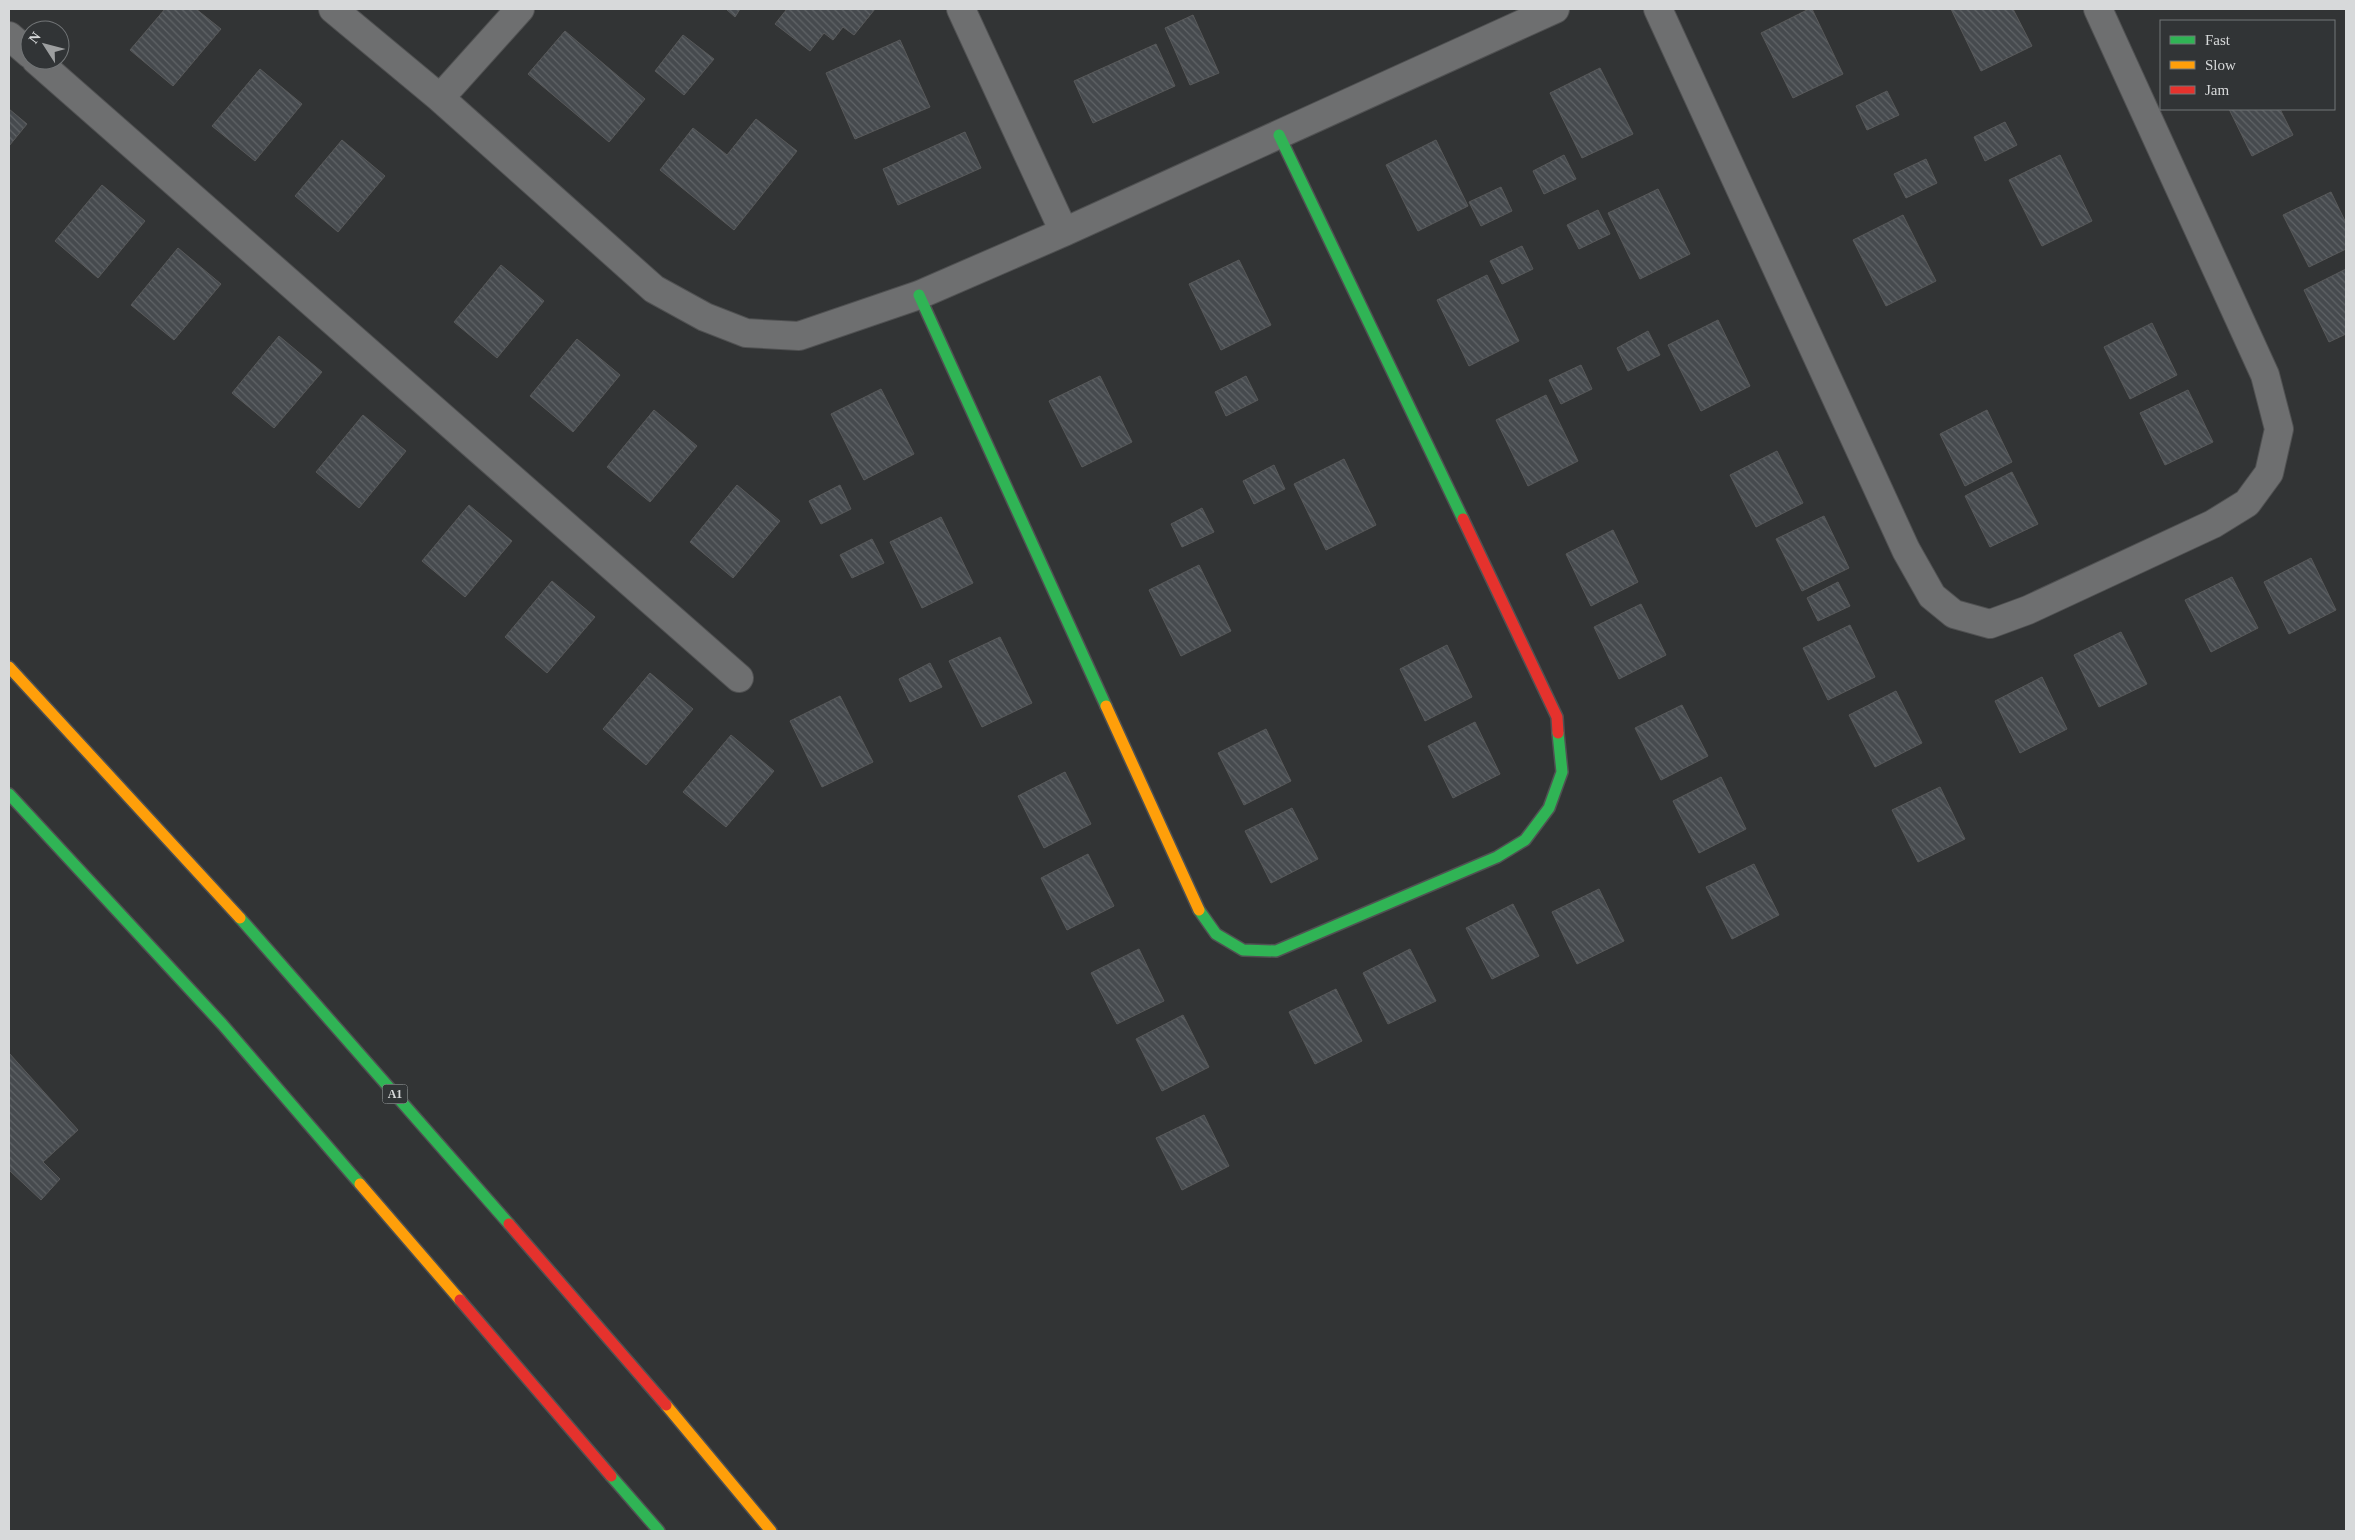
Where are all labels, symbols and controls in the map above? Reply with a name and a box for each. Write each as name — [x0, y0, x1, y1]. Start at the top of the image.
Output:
north arrow — [20, 20, 70, 70]
legend — [2160, 20, 2335, 110]
text: N — [26, 29, 44, 46]
text: Fast — [2205, 32, 2231, 48]
text: Slow — [2205, 57, 2236, 73]
text: Jam — [2205, 82, 2229, 98]
road number: A1 — [382, 1084, 408, 1104]

